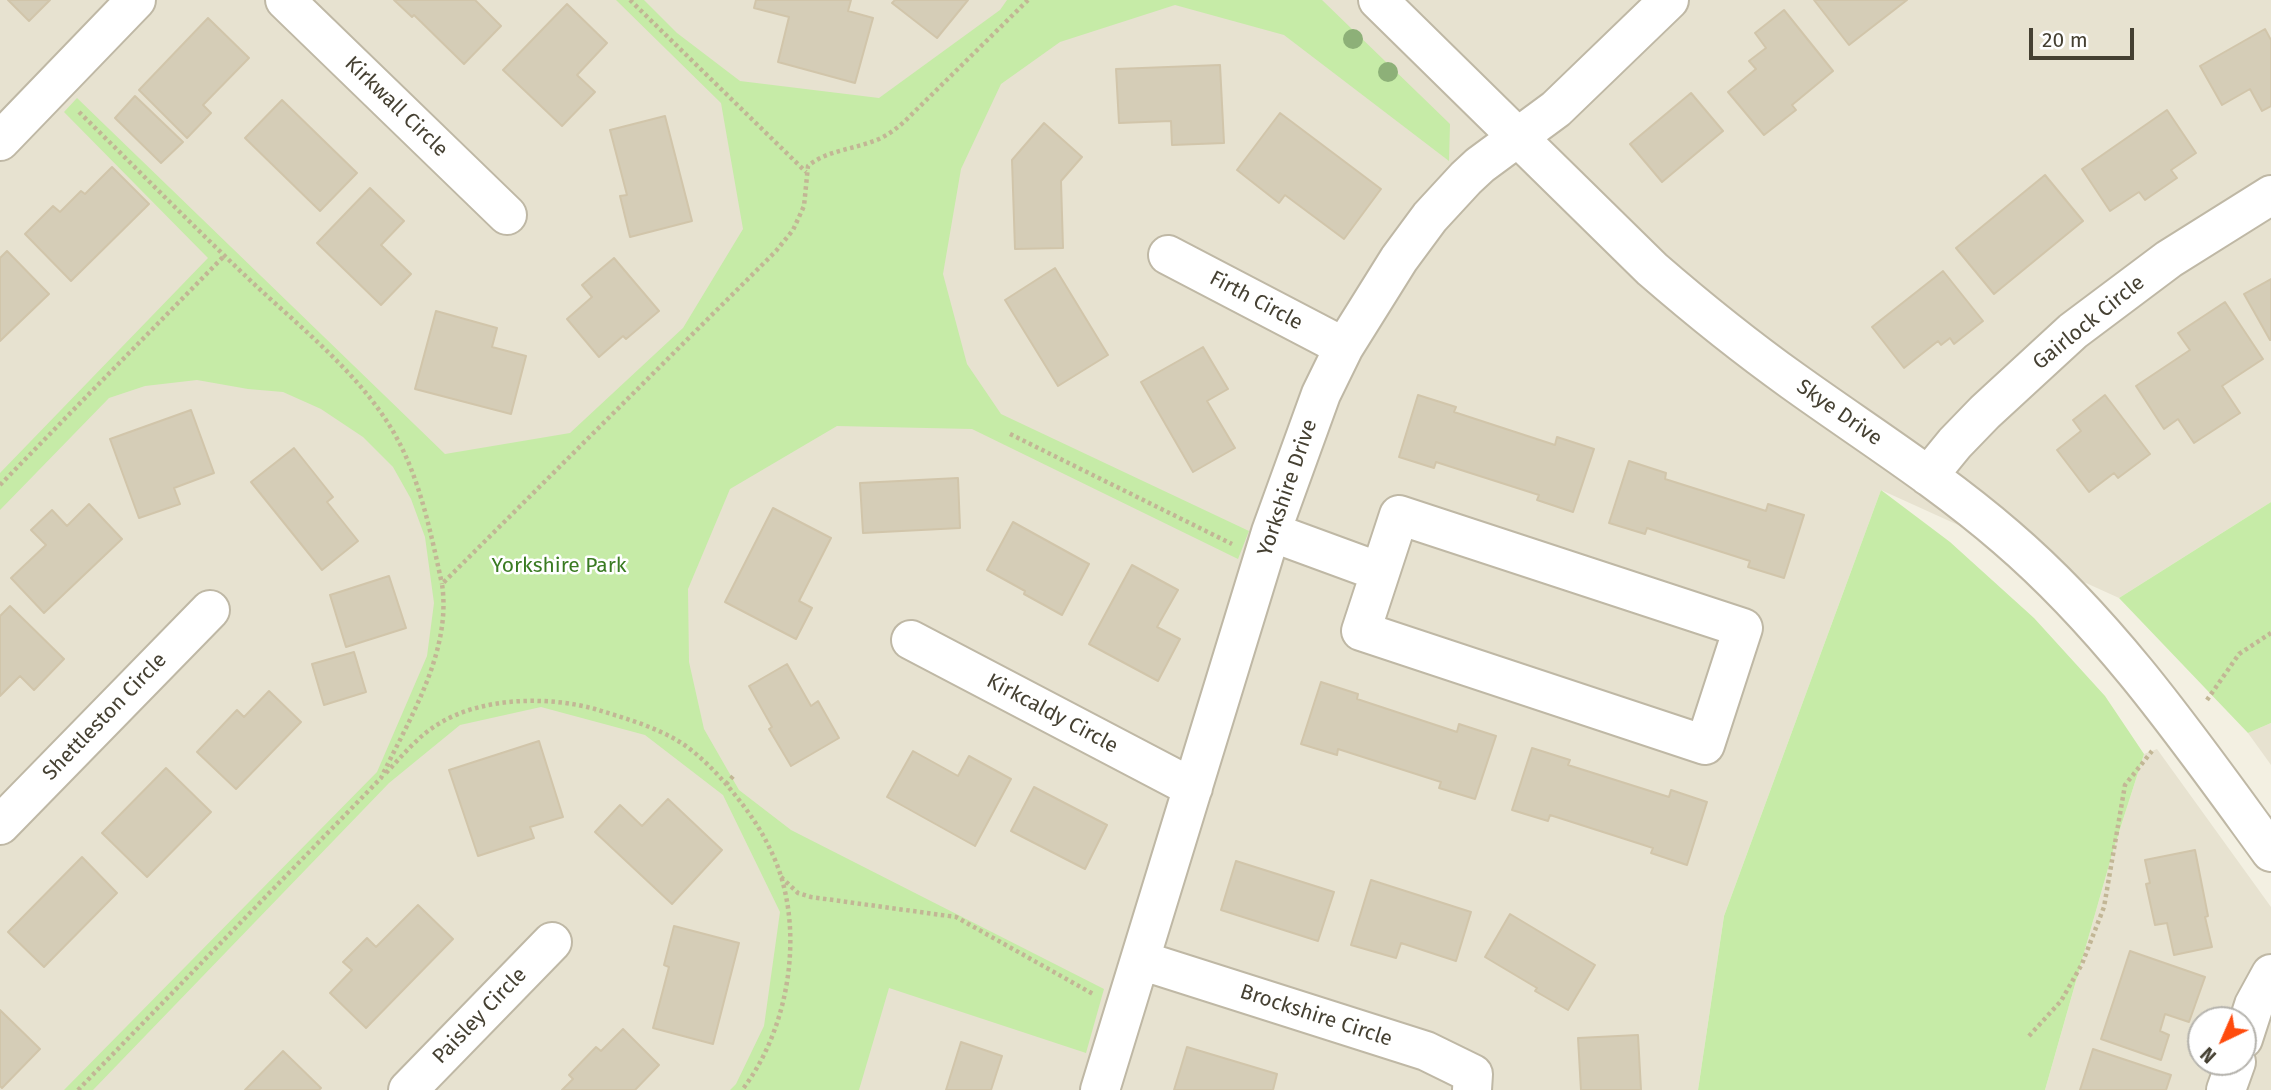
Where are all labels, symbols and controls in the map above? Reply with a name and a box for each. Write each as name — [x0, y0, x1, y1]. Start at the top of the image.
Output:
scale bar — [2033, 14, 2138, 58]
text: 20 m — [2042, 27, 2088, 53]
street label: Kirkwall Circle — [339, 51, 453, 163]
street label: Firth Circle — [1205, 266, 1307, 336]
street label: Gairlock Circle — [2028, 270, 2150, 376]
street label: Skye Drive — [1791, 374, 1887, 452]
street label: Yorkshire Drive — [1253, 416, 1323, 560]
park label: Yorkshire Park — [491, 553, 627, 579]
street label: Shettleston Circle — [38, 648, 172, 786]
street label: Kirkcaldy Circle — [982, 669, 1122, 759]
street label: Paisley Circle — [428, 963, 532, 1069]
street label: Brockshire Circle — [1237, 980, 1395, 1052]
north arrow — [2187, 1006, 2257, 1076]
text: N — [2196, 1042, 2221, 1068]

